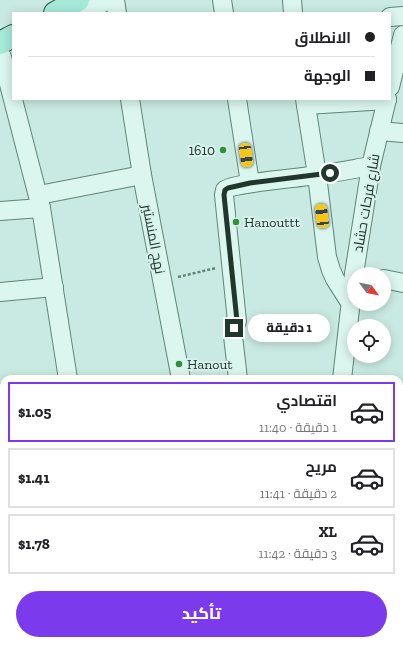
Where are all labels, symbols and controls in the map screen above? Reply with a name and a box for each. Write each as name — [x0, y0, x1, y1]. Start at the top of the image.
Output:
text: الانطلاق — [295, 29, 351, 47]
text: الوجهة — [304, 67, 351, 85]
place label: 1610 — [189, 142, 215, 159]
car — [238, 142, 254, 168]
marker: 1610 — [218, 145, 228, 155]
street label: شارع فرحات حشاد — [349, 152, 384, 254]
route start — [321, 164, 339, 182]
street label: نهج المنستير — [138, 202, 169, 275]
car — [315, 203, 329, 229]
place label: Hanouttt — [244, 214, 301, 231]
marker: Hanouttt — [231, 217, 241, 227]
north arrow — [347, 267, 391, 311]
map controls — [347, 267, 391, 363]
callout: 1 دقيقة — [248, 314, 330, 342]
route end — [225, 319, 243, 337]
button: locate — [347, 319, 391, 363]
text: 1 دقيقة — [266, 320, 312, 335]
place label: Hanout — [187, 356, 233, 373]
marker: Hanout — [174, 359, 184, 369]
text: اقتصادي — [277, 392, 337, 410]
icon: car — [349, 394, 385, 430]
text: $1.05 — [18, 403, 51, 421]
text: 1 دقيقة · 11:40 — [259, 420, 337, 435]
text: مريح — [305, 458, 337, 476]
icon: car — [349, 460, 385, 496]
text: $1.41 — [18, 469, 49, 487]
text: 2 دقيقة · 11:41 — [260, 486, 337, 501]
text: XL — [319, 523, 337, 541]
icon: car — [349, 526, 385, 562]
text: $1.78 — [18, 535, 50, 553]
text: 3 دقيقة · 11:42 — [259, 546, 337, 561]
button: تأكيد — [16, 591, 387, 637]

